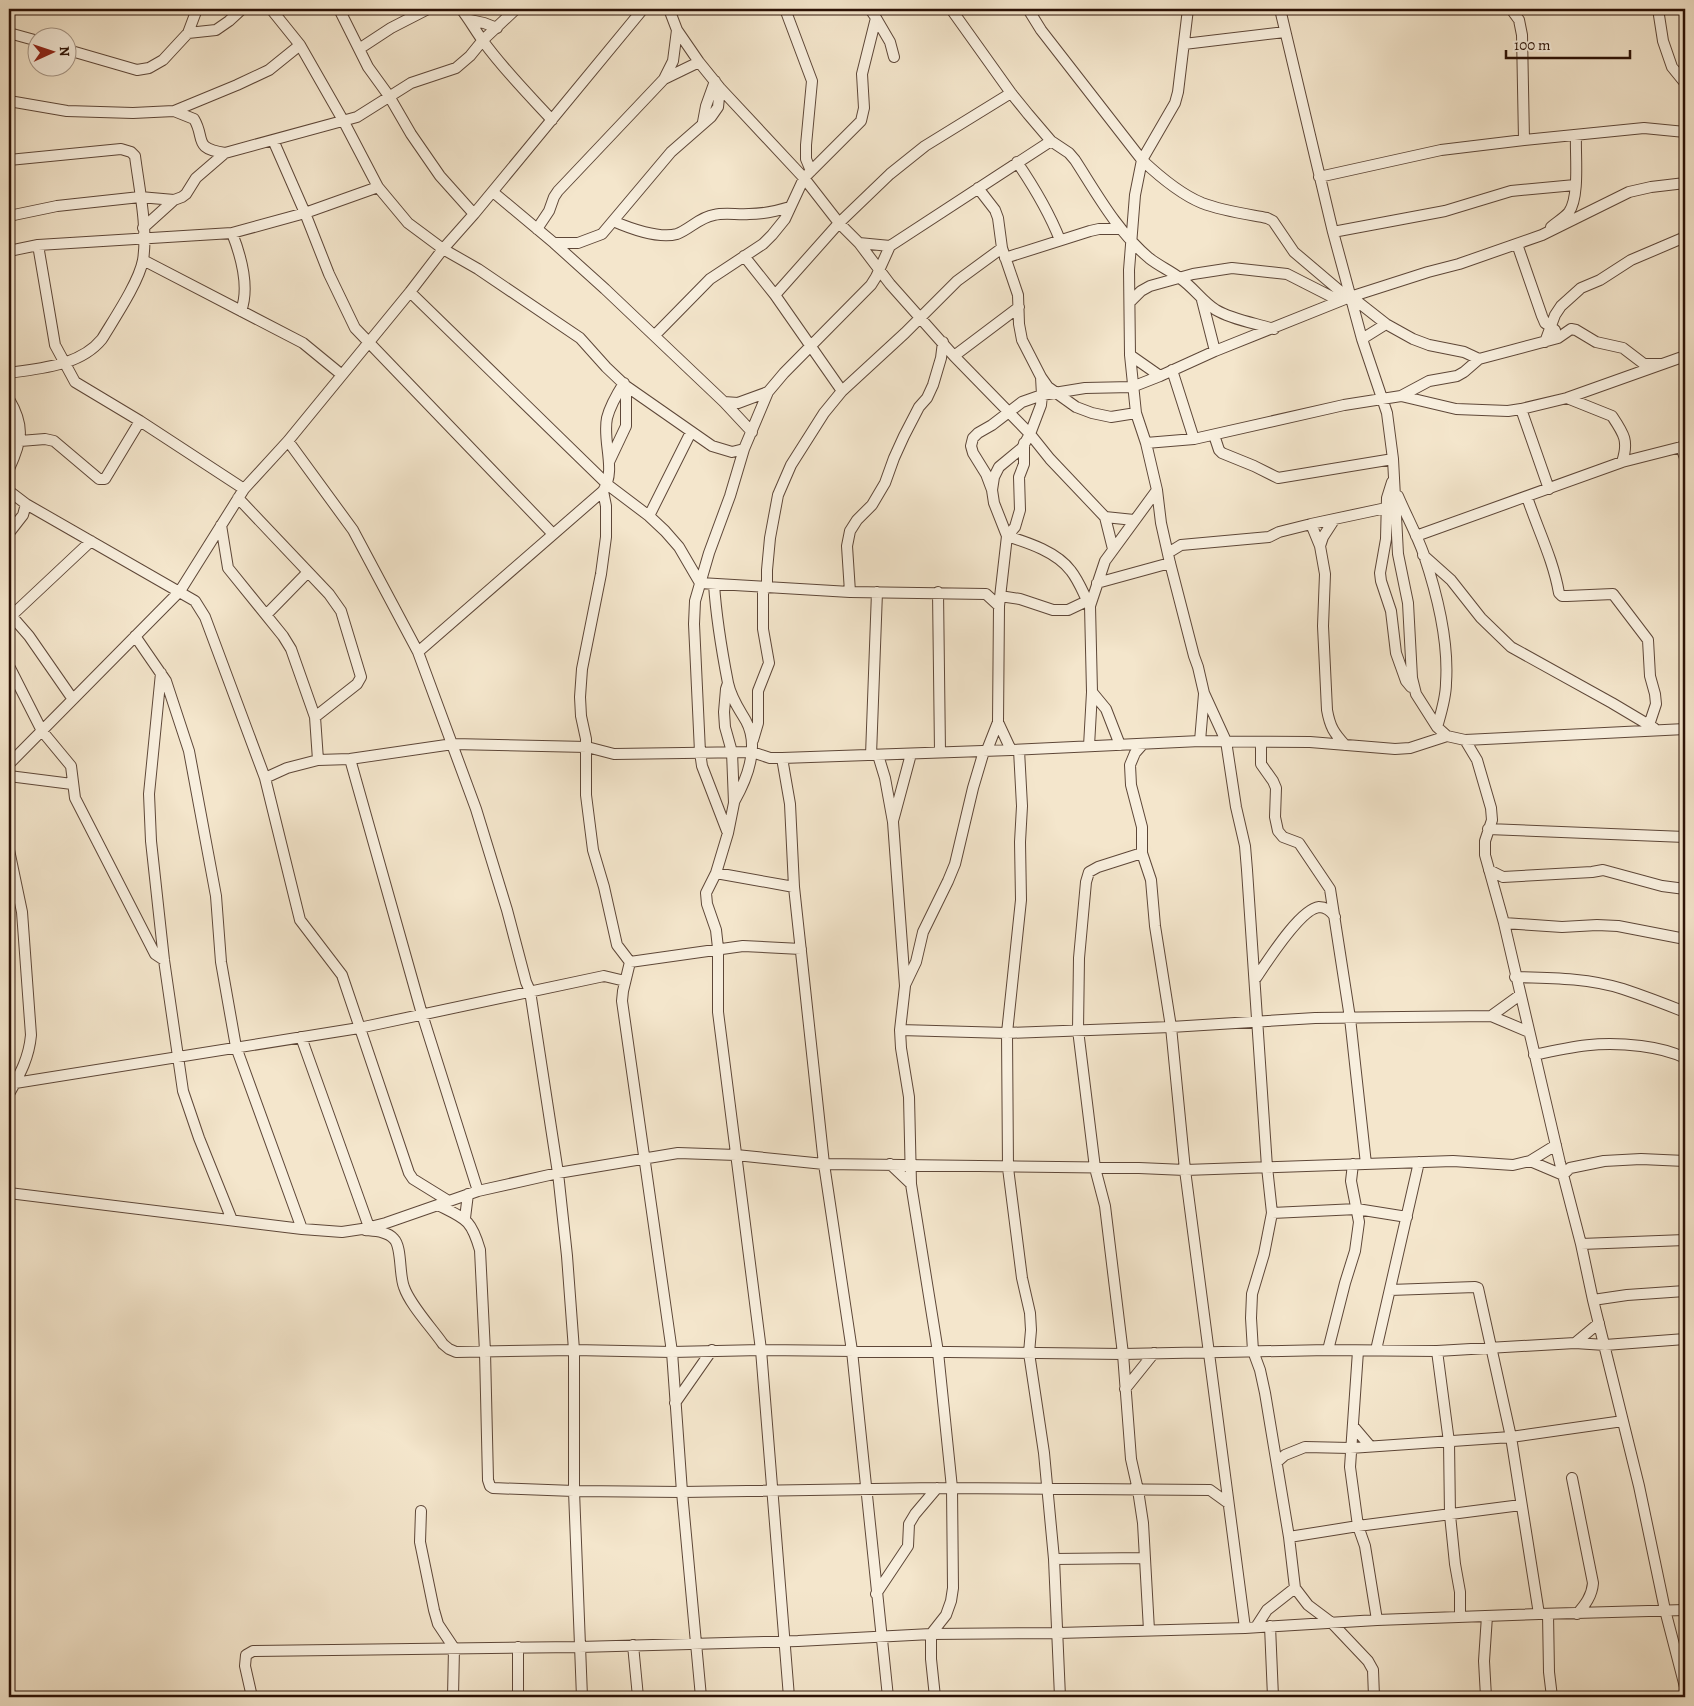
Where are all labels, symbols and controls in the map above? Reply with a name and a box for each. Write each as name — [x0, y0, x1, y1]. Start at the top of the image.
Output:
north arrow — [28, 28, 78, 78]
scale bar — [1506, 28, 1630, 60]
text: 100 m — [1514, 35, 1551, 55]
text: N — [55, 46, 74, 57]

